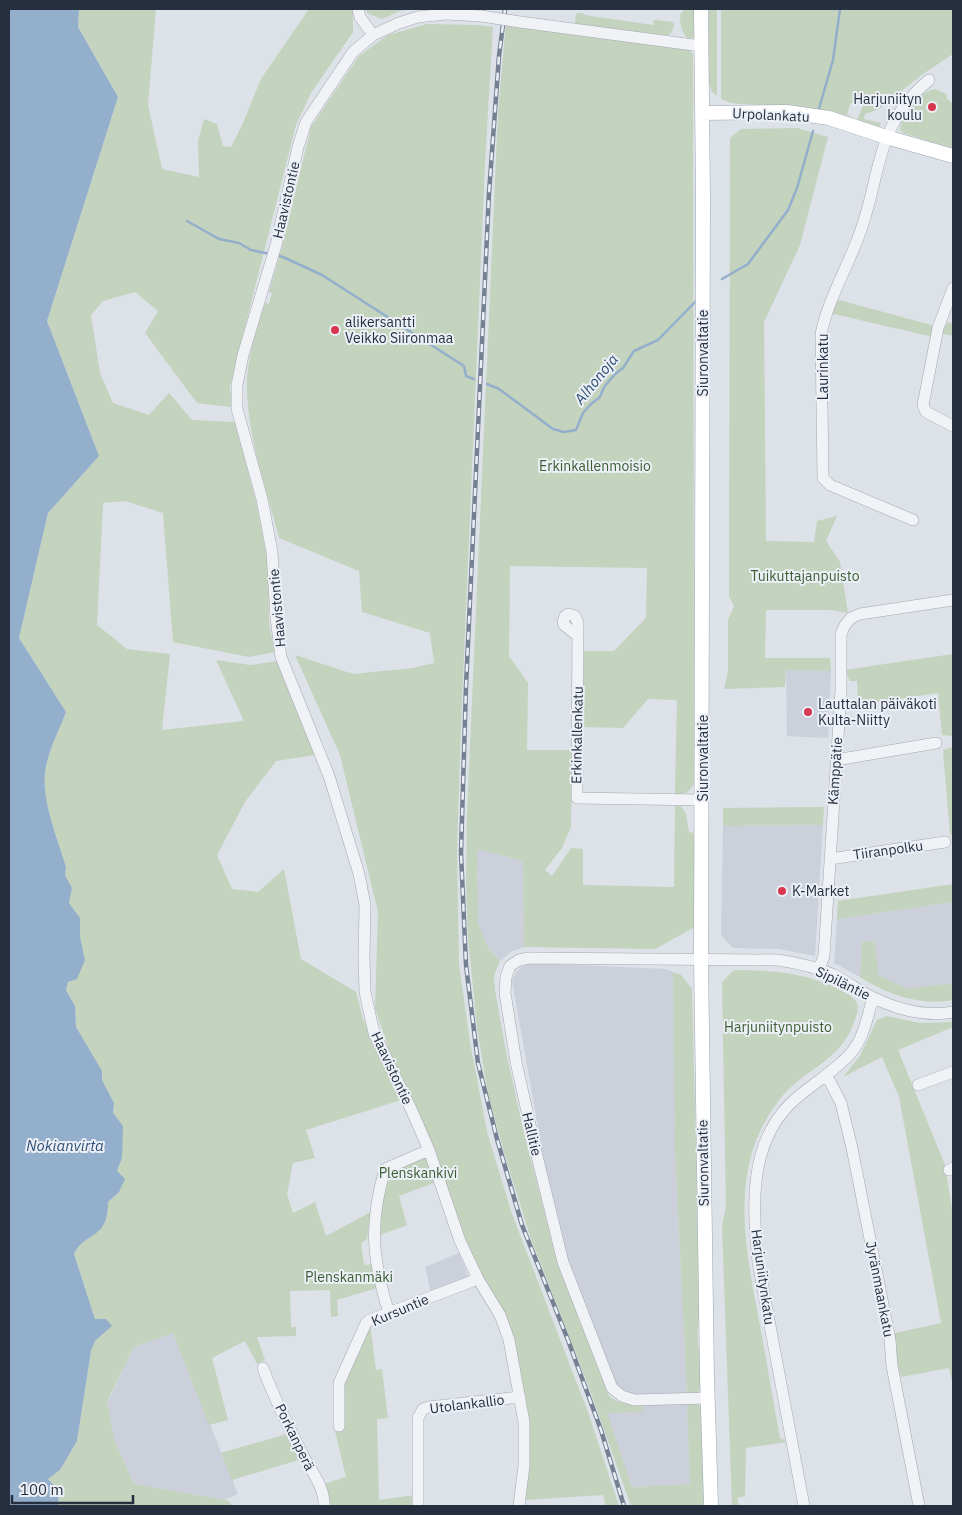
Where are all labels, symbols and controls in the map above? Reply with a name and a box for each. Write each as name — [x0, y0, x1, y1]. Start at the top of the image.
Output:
place label: Harjuniityn koulu — [853, 90, 922, 124]
marker: Harjuniityn koulu — [926, 101, 938, 113]
street label: Urpolankatu — [732, 104, 810, 126]
street label: Haavistontie — [268, 159, 304, 240]
street label: Siuronvaltatie — [694, 309, 712, 396]
place label: alikersantti Veikko Siironmaa — [345, 313, 454, 347]
marker: alikersantti Veikko Siironmaa — [329, 324, 341, 336]
street label: Laurinkatu — [814, 334, 832, 400]
water label: Alhonoja — [569, 350, 622, 409]
park label: Erkinkallenmoisio — [539, 457, 651, 475]
park label: Tuikuttajanpuisto — [750, 567, 860, 585]
street label: Haavistontie — [265, 568, 289, 648]
street label: Erkinkallenkatu — [567, 686, 587, 784]
place label: Lauttalan päiväkoti Kulta-Niitty — [818, 695, 937, 729]
marker: Lauttalan päiväkoti Kulta-Niitty — [802, 706, 814, 718]
street label: Siuronvaltatie — [694, 714, 712, 801]
street label: Kämppätie — [824, 736, 846, 806]
street label: Tiiranpolku — [852, 836, 924, 864]
place label: K-Market — [792, 882, 849, 900]
marker: K-Market — [776, 885, 788, 897]
street label: Sipiläntie — [813, 962, 874, 1004]
park label: Harjuniitynpuisto — [724, 1018, 832, 1036]
street label: Haavistontie — [367, 1029, 417, 1108]
street label: Hallitie — [518, 1110, 546, 1158]
street label: Siuronvaltatie — [693, 1119, 713, 1207]
water label: Nokianvirta — [26, 1136, 104, 1155]
park label: Plenskankivi — [379, 1164, 457, 1182]
street label: Harjuniitynkatu — [747, 1228, 779, 1326]
street label: Jyränmaankatu — [862, 1239, 898, 1339]
park label: Plenskanmäki — [305, 1268, 393, 1286]
street label: Kursuntie — [369, 1290, 432, 1330]
street label: Utolankallio — [429, 1390, 506, 1418]
street label: Porkanperä — [271, 1401, 319, 1474]
scale bar — [12, 1472, 134, 1504]
text: 100 m — [20, 1480, 64, 1499]

